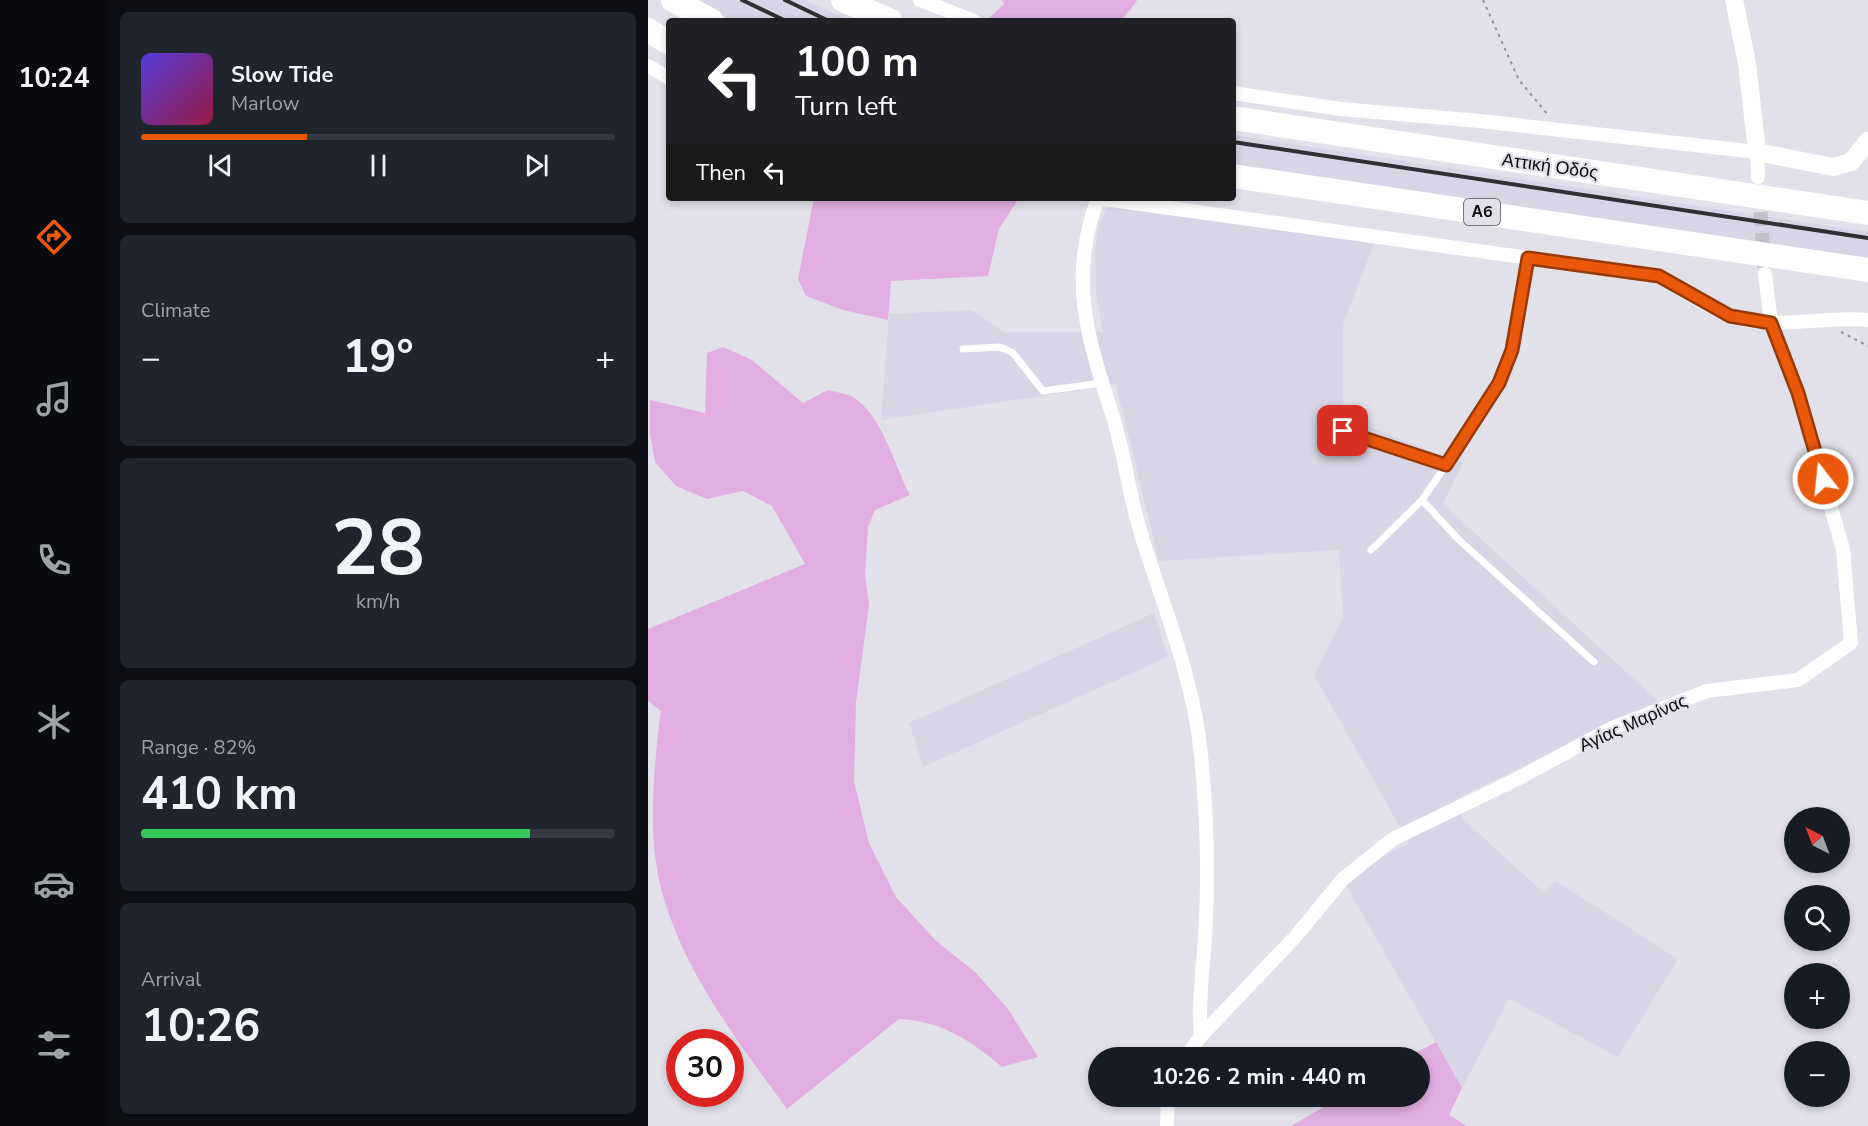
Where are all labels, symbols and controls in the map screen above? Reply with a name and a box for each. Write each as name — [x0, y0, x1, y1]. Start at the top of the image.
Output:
text: 100 m — [795, 34, 919, 91]
icon: left — [696, 42, 774, 120]
text: 10:24 — [18, 60, 90, 97]
text: Slow Tide — [231, 60, 333, 90]
text: Turn left — [795, 88, 896, 125]
text: Marlow — [231, 90, 299, 117]
street label: Αττική Οδός — [1501, 147, 1600, 185]
icon: previous — [204, 149, 237, 182]
icon: pause — [362, 149, 395, 182]
icon: next — [520, 149, 553, 182]
icon: left — [758, 156, 791, 189]
text: Then — [696, 158, 746, 188]
road number: Α6 — [1464, 199, 1500, 225]
icon: directions — [33, 216, 75, 258]
text: Climate — [141, 297, 210, 324]
text: 19° — [342, 327, 414, 388]
text: − — [141, 336, 161, 381]
text: + — [595, 336, 615, 381]
icon: music — [33, 378, 75, 420]
pin — [1317, 405, 1368, 456]
icon: arrive — [1326, 414, 1359, 447]
position arrow — [1791, 447, 1855, 511]
text: 28 — [331, 495, 425, 602]
icon: phone — [33, 539, 75, 581]
text: km/h — [356, 588, 400, 615]
street label: Αγίας Μαρίνας — [1575, 688, 1691, 758]
icon: climate — [33, 701, 75, 743]
text: Range · 82% — [141, 734, 256, 761]
text: 410 km — [141, 764, 298, 825]
north arrow — [1784, 807, 1850, 873]
map controls — [1784, 807, 1850, 1107]
icon: car — [33, 863, 75, 905]
button: search — [1784, 885, 1850, 951]
button: + — [1784, 963, 1850, 1029]
text: Arrival — [141, 966, 201, 993]
text: 10:26 — [141, 996, 260, 1057]
icon: filters — [33, 1024, 75, 1066]
speed limit sign: 30 — [666, 1029, 744, 1107]
button: − — [1784, 1041, 1850, 1107]
text: 10:26 · 2 min · 440 m — [1152, 1062, 1366, 1092]

